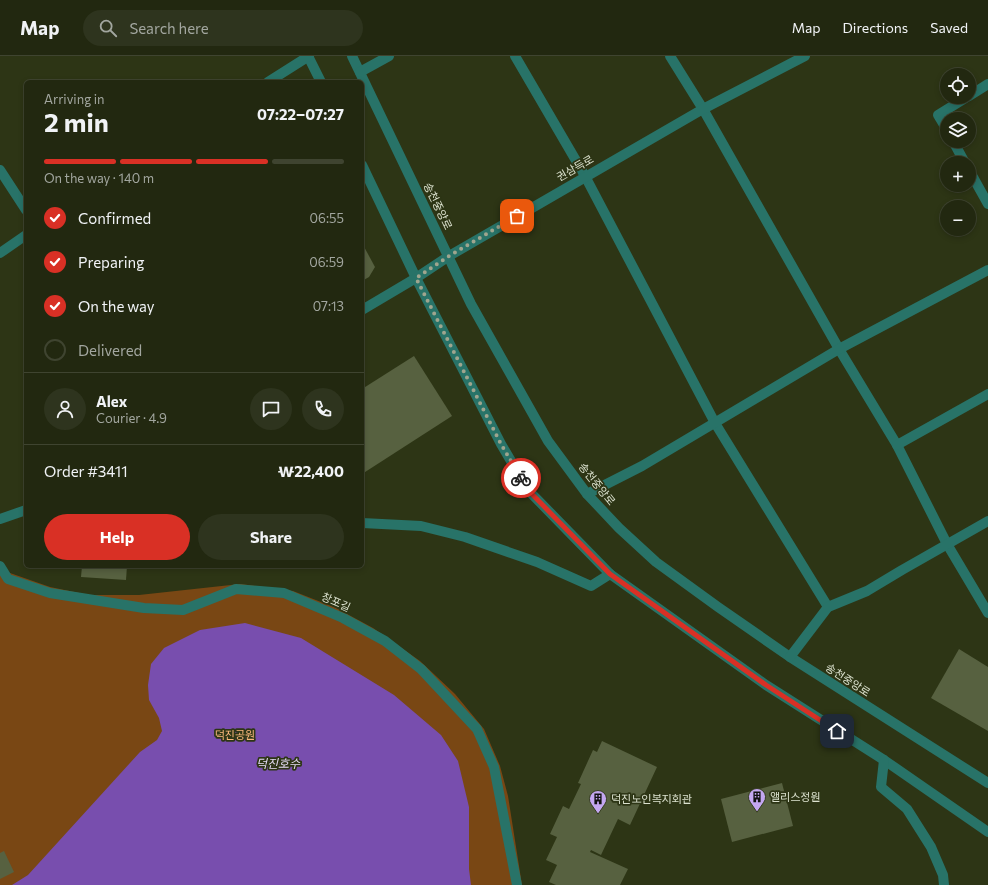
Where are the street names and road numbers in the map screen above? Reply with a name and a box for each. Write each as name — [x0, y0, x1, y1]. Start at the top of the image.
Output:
street label: 권삼득로 — [554, 152, 596, 183]
street label: 송천중앙로 — [422, 180, 455, 231]
street label: 송천중앙로 — [576, 460, 618, 507]
street label: 창포길 — [320, 589, 353, 614]
street label: 송천중앙로 — [824, 660, 873, 699]

